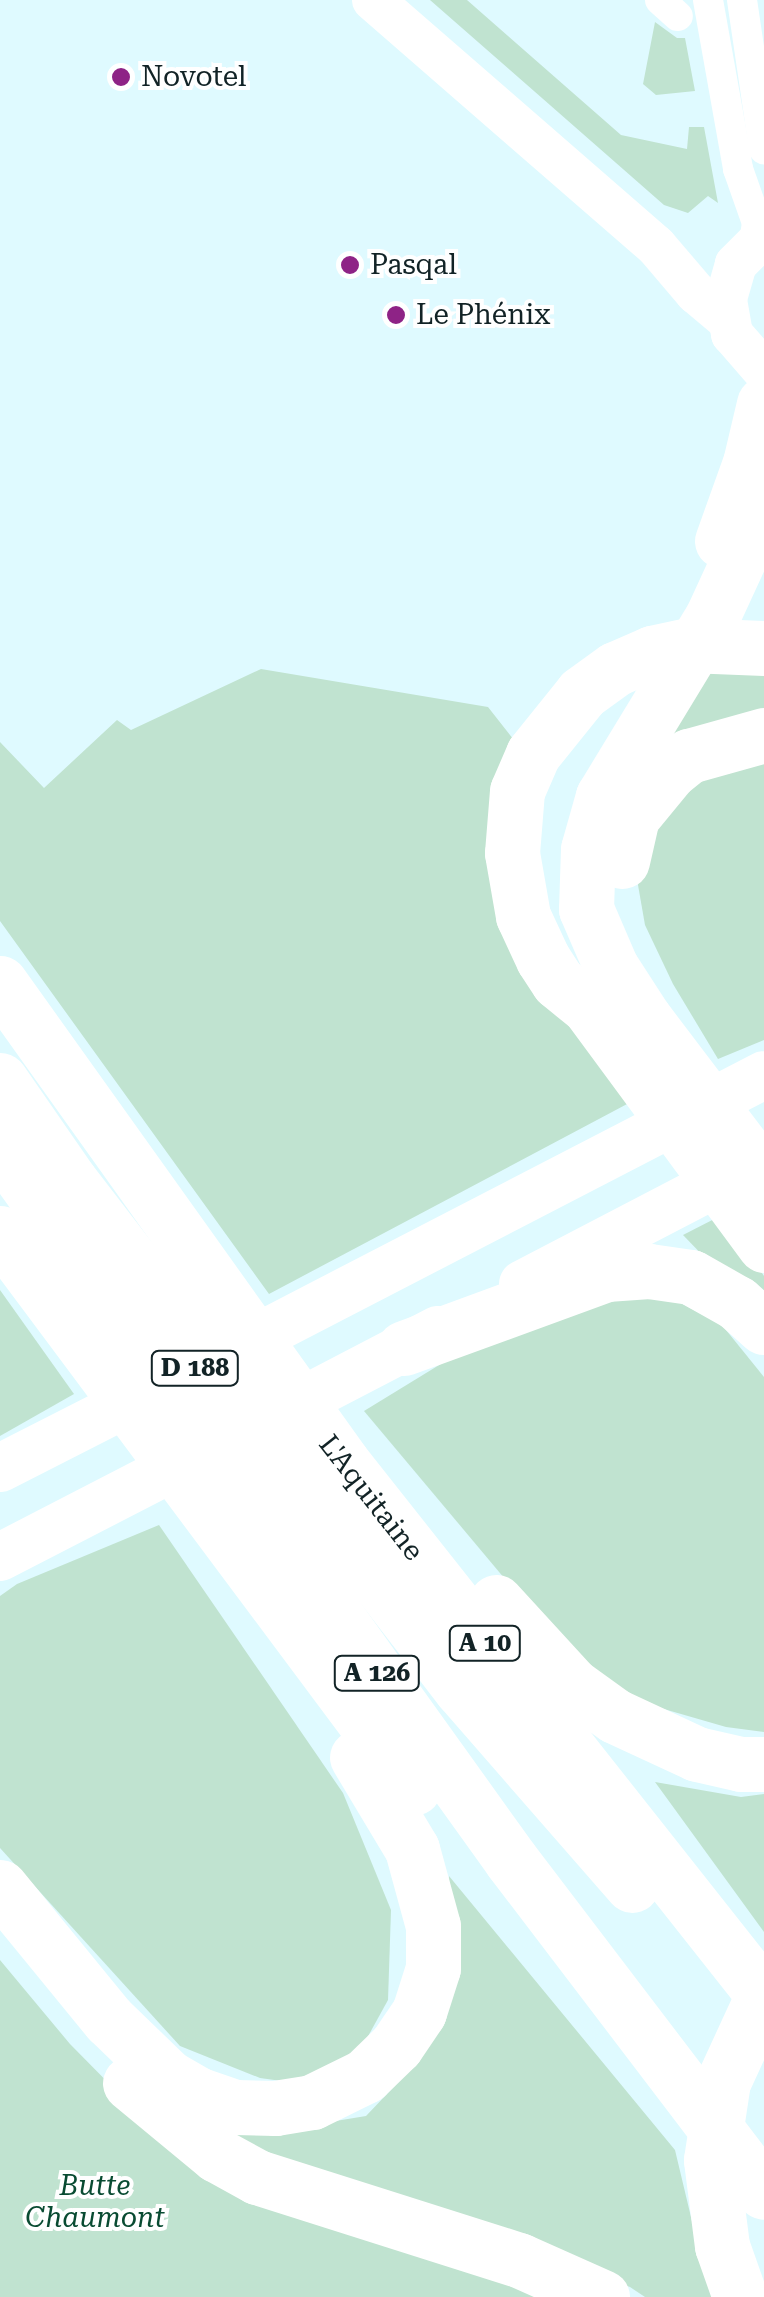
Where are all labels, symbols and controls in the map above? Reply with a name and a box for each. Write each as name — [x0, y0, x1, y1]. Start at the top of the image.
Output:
place label: Novotel — [141, 60, 247, 94]
marker: Novotel — [110, 66, 132, 88]
place label: Pasqal — [370, 248, 457, 282]
marker: Pasqal — [339, 254, 361, 276]
place label: Le Phénix — [416, 298, 550, 332]
marker: Le Phénix — [385, 304, 407, 326]
road number: D 188 — [150, 1348, 240, 1388]
street label: L'Aquitaine — [311, 1428, 431, 1568]
road number: A 10 — [448, 1623, 522, 1663]
road number: A 126 — [332, 1653, 422, 1693]
park label: Butte Chaumont — [25, 2169, 165, 2235]

